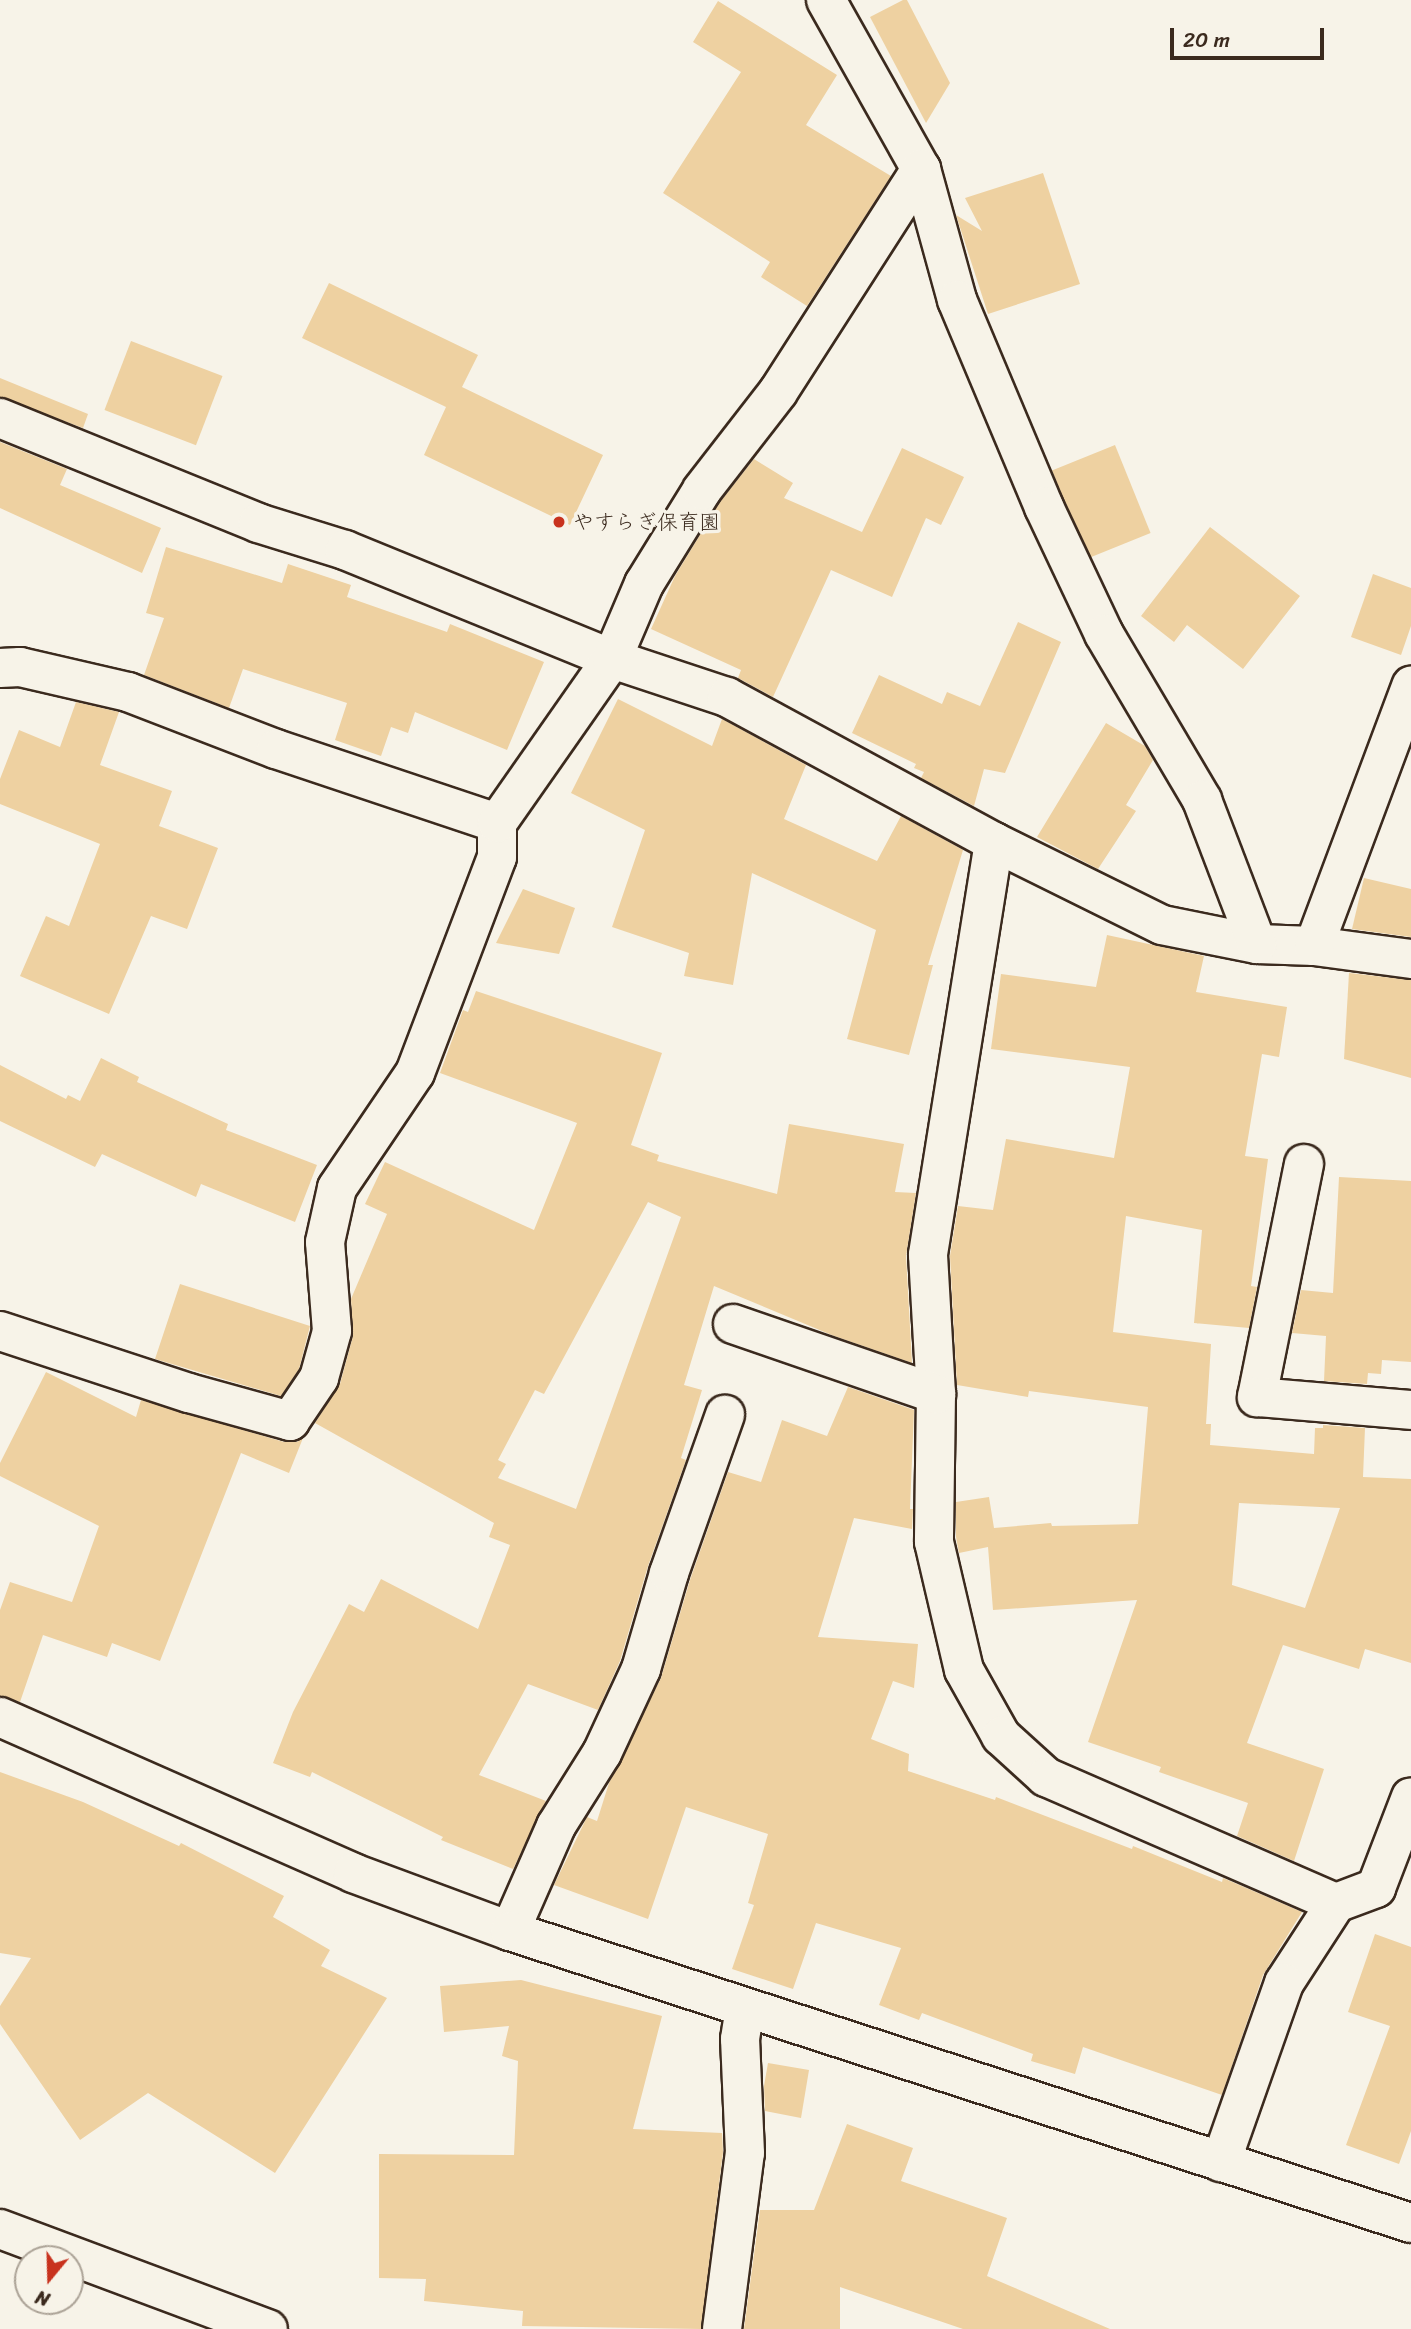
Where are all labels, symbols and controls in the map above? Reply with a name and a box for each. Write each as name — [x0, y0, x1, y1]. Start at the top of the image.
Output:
scale bar — [1173, 14, 1327, 58]
text: 20 m — [1183, 21, 1230, 59]
place label: やすらぎ保育園 — [573, 509, 720, 535]
marker: やすらぎ保育園 — [551, 514, 567, 530]
north arrow — [14, 2245, 84, 2315]
text: N — [31, 2281, 54, 2316]

